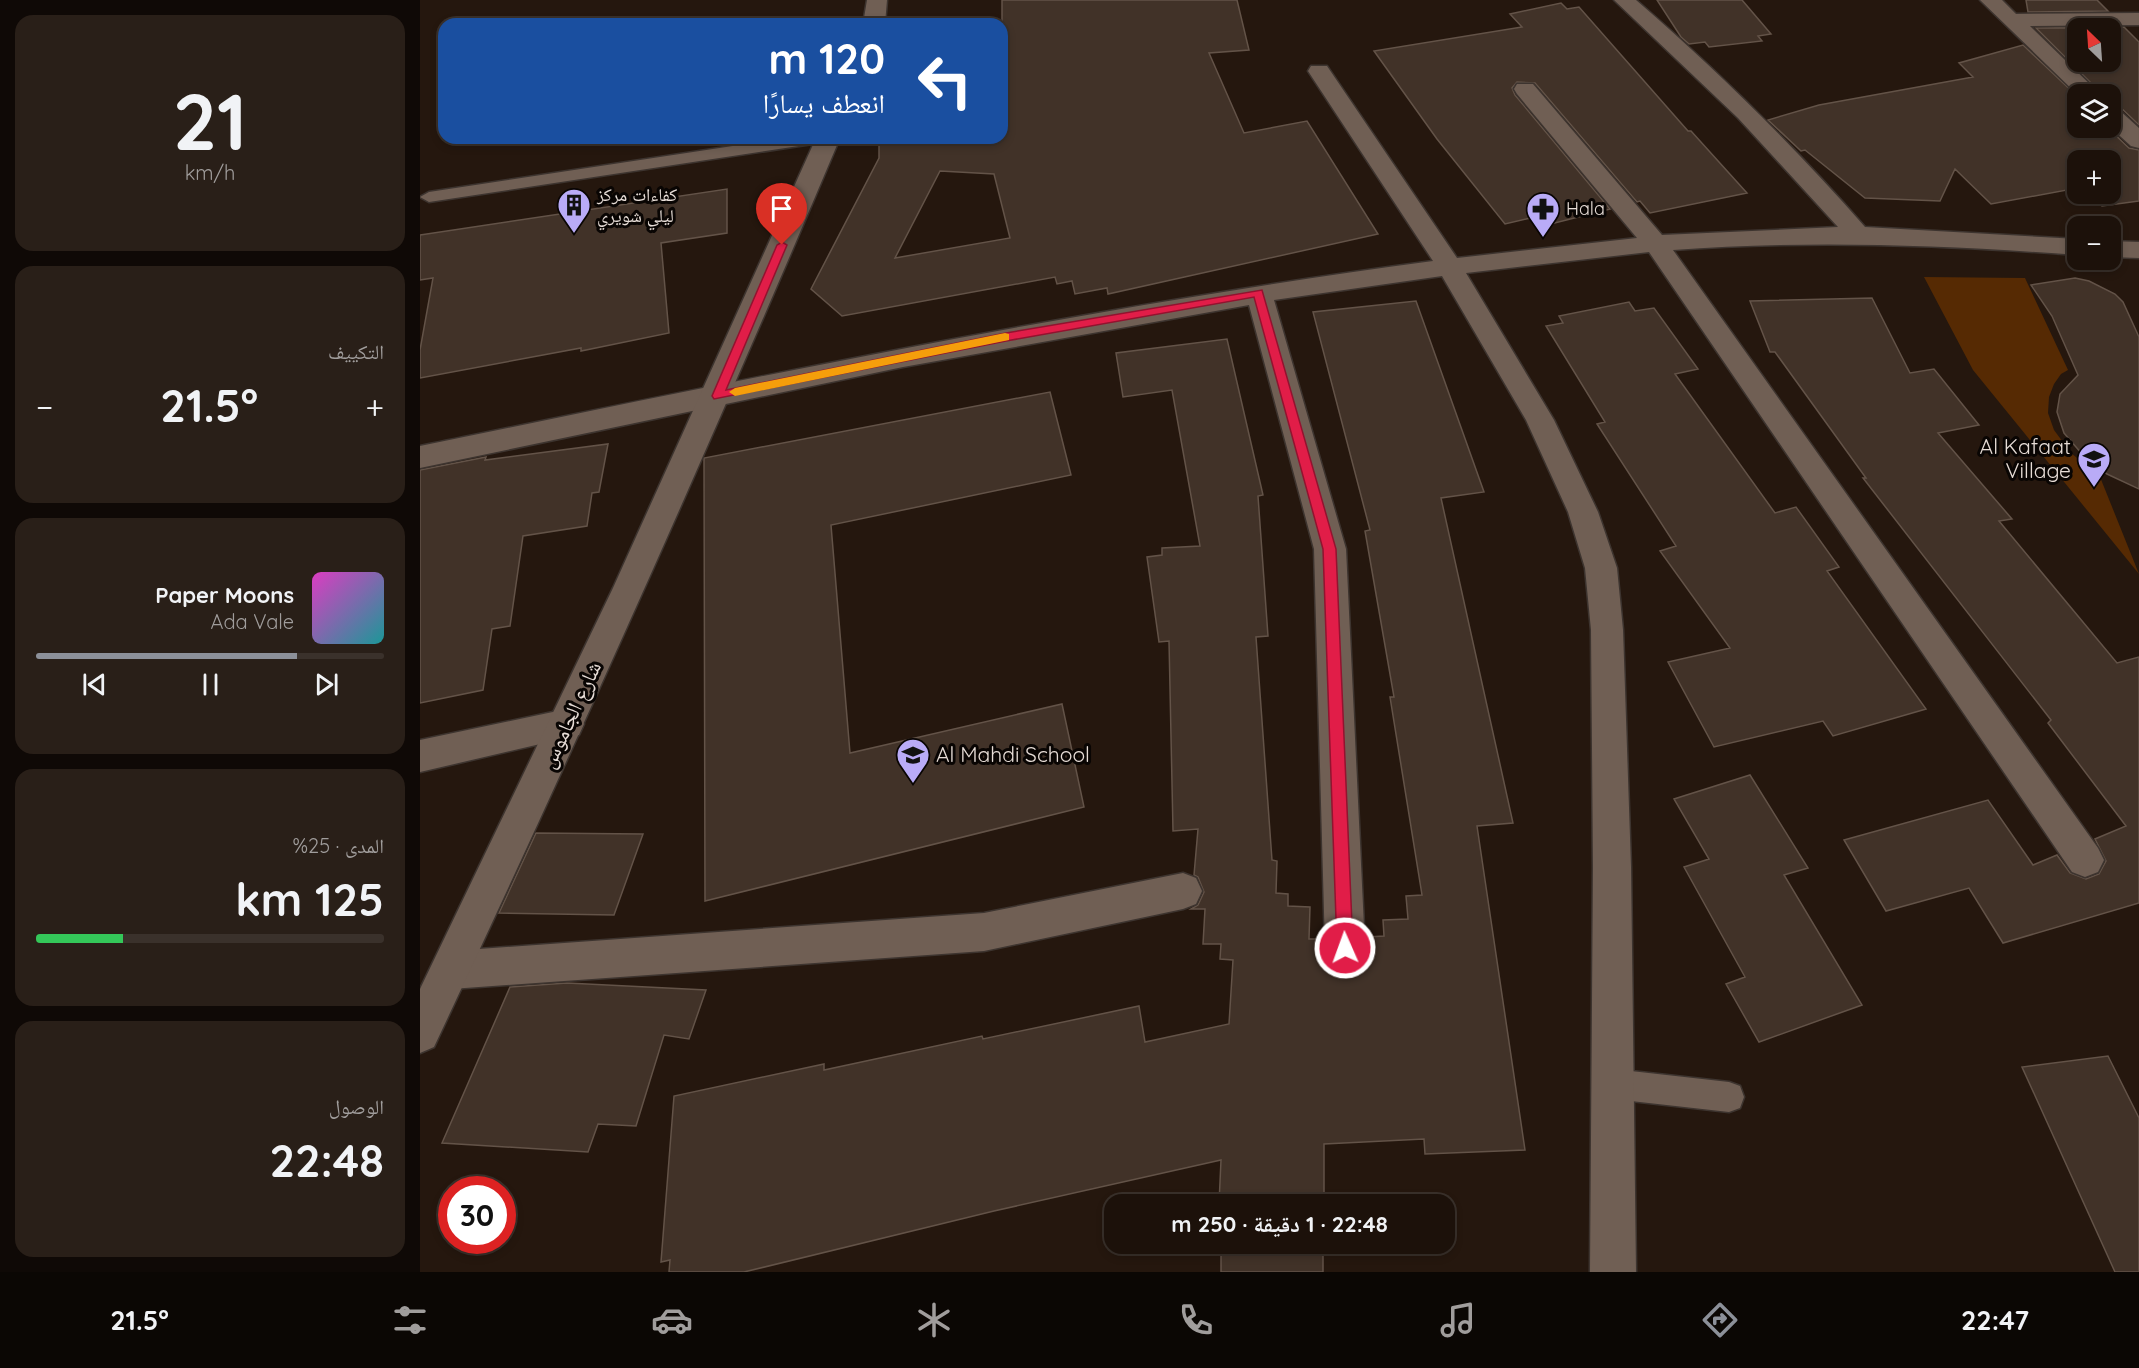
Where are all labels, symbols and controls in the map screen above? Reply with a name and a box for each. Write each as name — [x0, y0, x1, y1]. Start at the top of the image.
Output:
north arrow — [2067, 18, 2121, 72]
map controls — [2067, 18, 2121, 270]
text: 120 m — [768, 32, 885, 85]
icon: left — [906, 42, 984, 120]
text: 21 — [173, 72, 247, 170]
button: layers — [2067, 84, 2121, 138]
text: انعطف يسارًا — [763, 86, 885, 120]
button: + — [2067, 150, 2121, 204]
text: km/h — [185, 160, 235, 185]
place label: كفاءات مركز ليلي شويري — [596, 183, 678, 231]
pin — [756, 183, 807, 245]
building icon: كفاءات مركز ليلي شويري — [556, 187, 592, 234]
pharmacy icon: Hala — [1525, 191, 1561, 238]
icon: arrive — [765, 192, 798, 225]
place label: Hala — [1566, 197, 1605, 220]
button: − — [2067, 216, 2121, 270]
text: التكييف — [328, 339, 384, 364]
text: 21.5° — [160, 377, 258, 433]
text: − — [36, 386, 53, 427]
text: + — [365, 386, 384, 427]
place label: Al Kafaat Village — [1980, 433, 2071, 483]
school or university icon: Al Kafaat Village — [2076, 441, 2112, 488]
text: Paper Moons — [155, 581, 294, 609]
text: Ada Vale — [211, 609, 294, 634]
street label: شارع الجاموس — [534, 657, 607, 773]
icon: previous — [78, 668, 111, 701]
icon: pause — [194, 668, 227, 701]
icon: next — [310, 668, 343, 701]
school or university icon: Al Mahdi School — [895, 737, 931, 784]
place label: Al Mahdi School — [936, 741, 1090, 767]
text: المدى · 25% — [293, 833, 384, 858]
text: 125 km — [235, 871, 384, 927]
position arrow — [1313, 916, 1377, 980]
text: الوصول — [329, 1094, 384, 1119]
text: 22:48 — [269, 1132, 384, 1188]
speed limit sign: 30 — [438, 1176, 516, 1254]
text: 22:48 · 1 دقيقة · 250 m — [1171, 1210, 1388, 1238]
icon: filters — [389, 1299, 431, 1341]
icon: car — [651, 1299, 693, 1341]
icon: climate — [913, 1299, 955, 1341]
icon: phone — [1175, 1299, 1217, 1341]
icon: music — [1437, 1299, 1479, 1341]
icon: directions — [1699, 1299, 1741, 1341]
text: 21.5° — [110, 1303, 169, 1337]
text: 22:47 — [1961, 1303, 2029, 1337]

